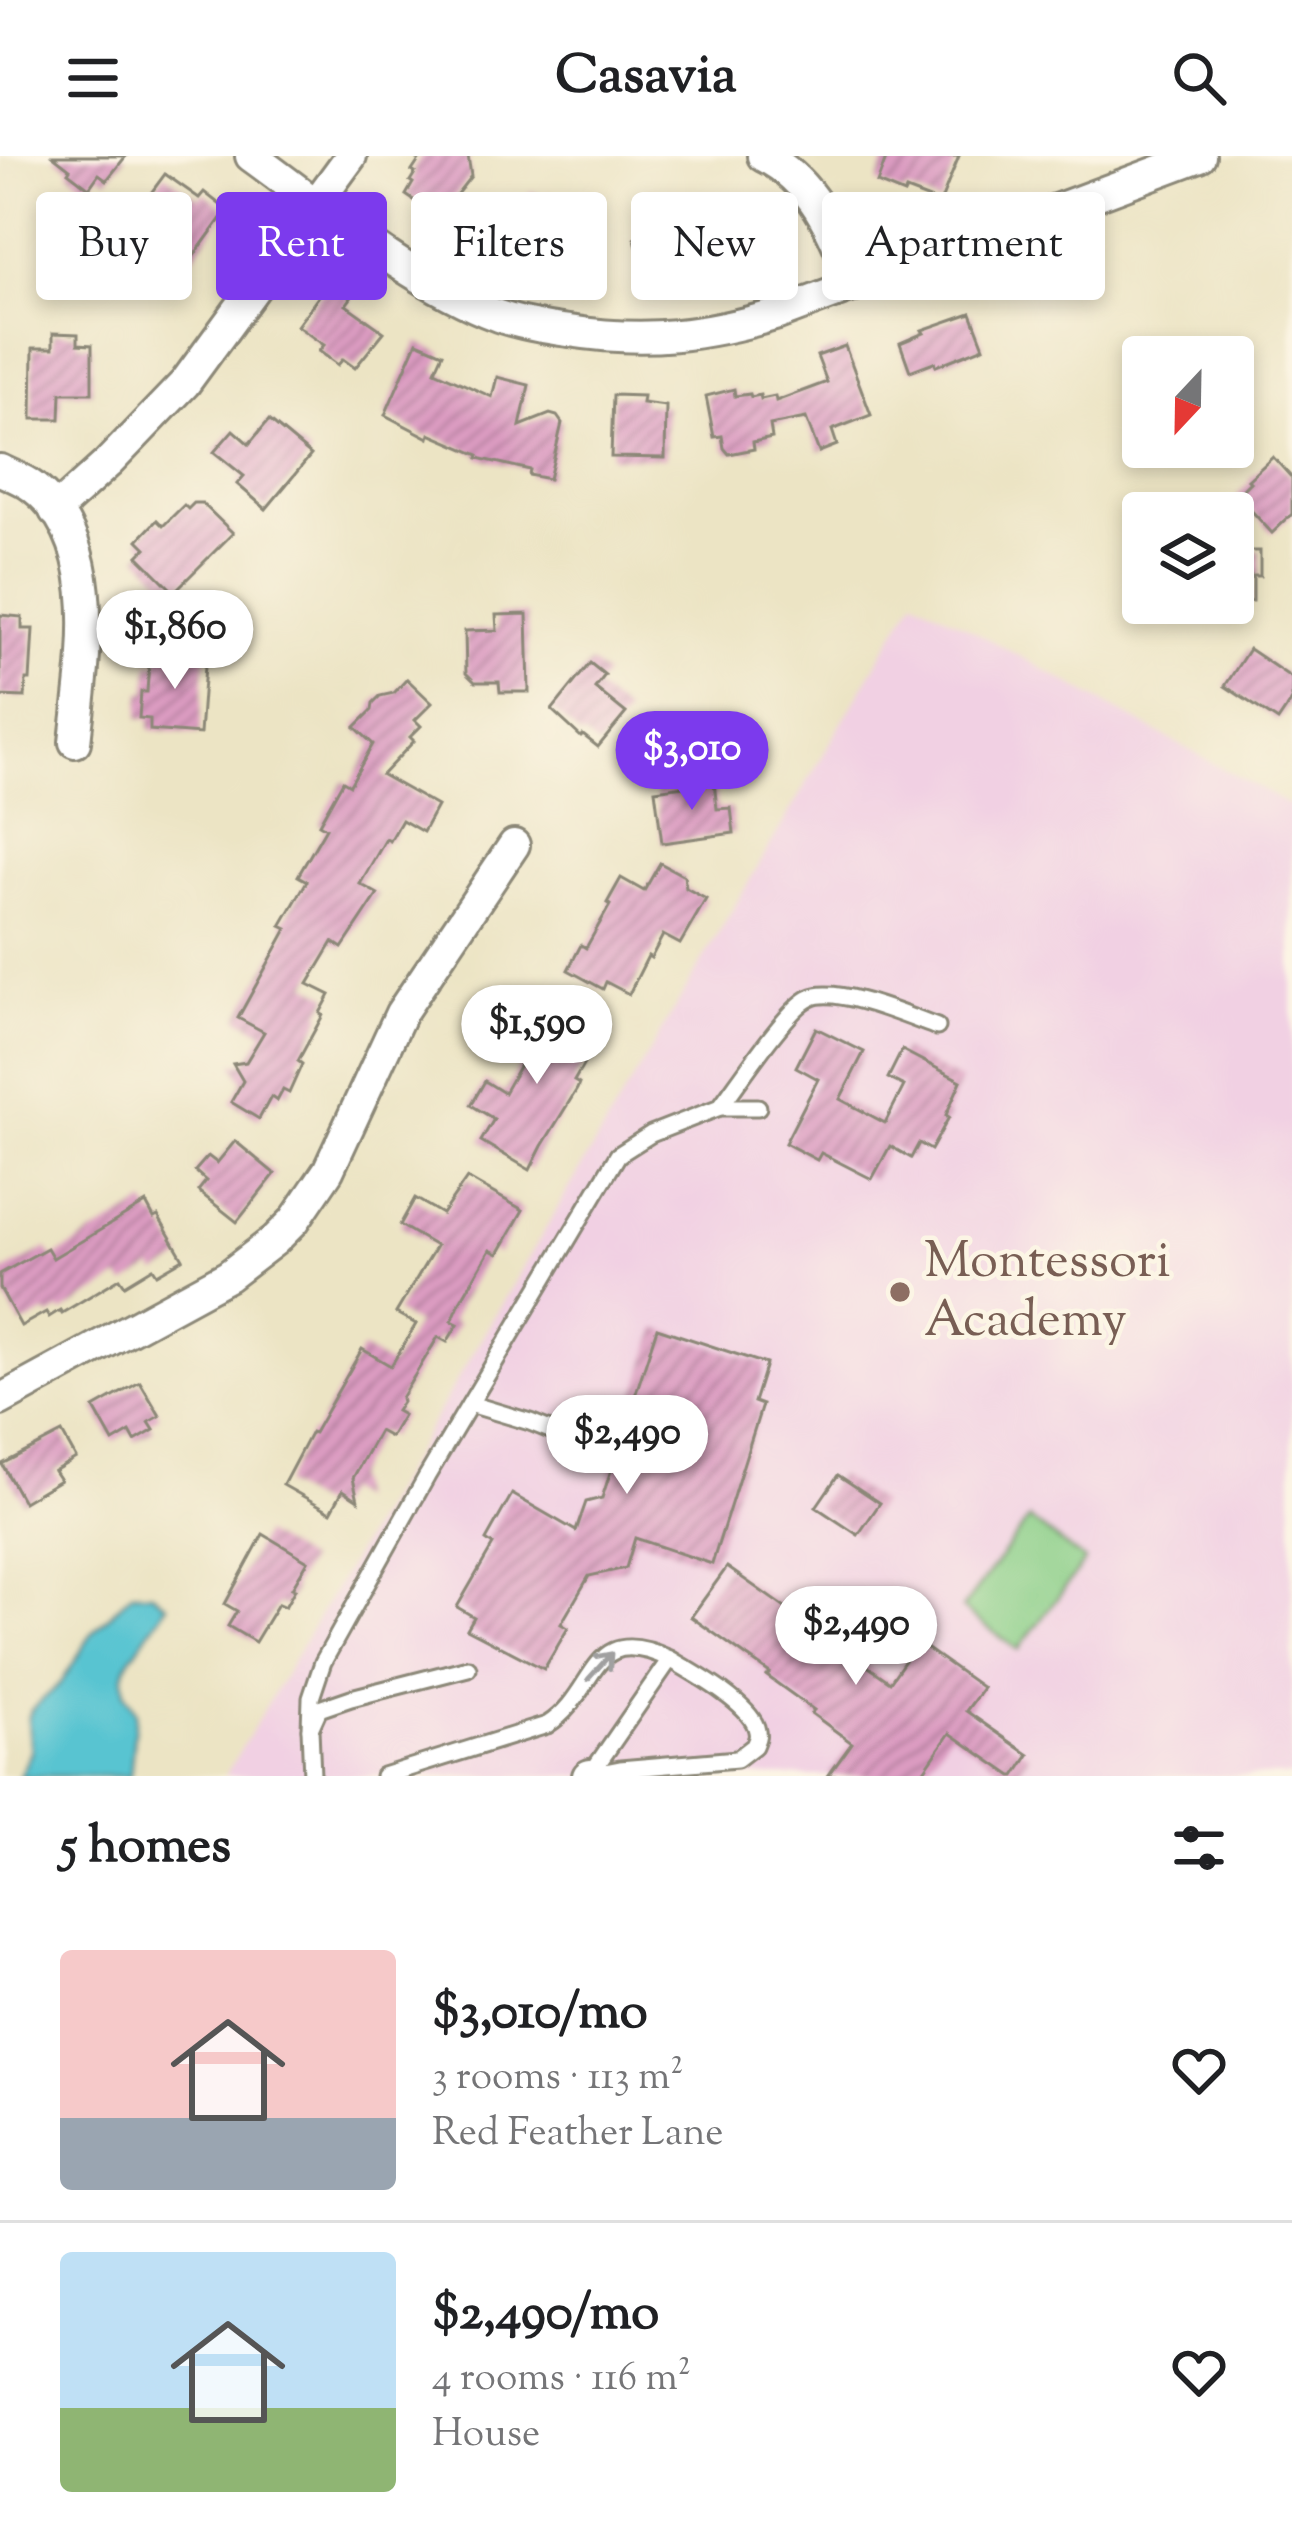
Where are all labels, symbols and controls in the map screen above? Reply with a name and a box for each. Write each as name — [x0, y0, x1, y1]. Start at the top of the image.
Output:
text: Casavia — [555, 39, 737, 117]
icon: menu — [60, 45, 126, 111]
icon: search — [1166, 45, 1232, 111]
chip: Buy — [36, 192, 192, 300]
chip: Rent — [216, 192, 387, 300]
chip: Filters — [411, 192, 607, 300]
chip: New — [631, 192, 798, 300]
chip: Apartment — [822, 192, 1105, 300]
north arrow — [1122, 336, 1254, 468]
map controls — [1122, 336, 1254, 624]
button: layers — [1122, 492, 1254, 624]
pin: $1,860 — [77, 590, 273, 692]
text: $1,860 — [123, 601, 227, 657]
pin: $3,010 — [594, 711, 790, 813]
text: $3,010 — [643, 722, 741, 778]
pin: $1,590 — [439, 985, 635, 1087]
text: $1,590 — [488, 996, 586, 1052]
place label: Montessori Academy — [924, 1227, 1170, 1359]
marker: Montessori Academy — [887, 1279, 913, 1305]
pin: $2,490 — [529, 1395, 725, 1497]
text: $2,490 — [573, 1406, 681, 1462]
pin: $2,490 — [758, 1586, 954, 1688]
text: $2,490 — [802, 1597, 910, 1653]
one-way arrow — [585, 1652, 614, 1682]
text: 5 homes — [60, 1812, 231, 1885]
icon: filters — [1166, 1815, 1232, 1881]
text: $3,010/mo — [432, 1978, 648, 2051]
icon: home — [156, 1998, 300, 2142]
icon: heart — [1166, 2037, 1232, 2103]
text: 3 rooms · 113 m² — [432, 2051, 683, 2107]
text: Red Feather Lane — [432, 2107, 723, 2163]
text: $2,490/mo — [432, 2279, 659, 2352]
icon: home — [156, 2300, 300, 2444]
icon: heart — [1166, 2339, 1232, 2405]
text: 4 rooms · 116 m² — [432, 2352, 691, 2408]
text: House — [432, 2408, 540, 2464]

